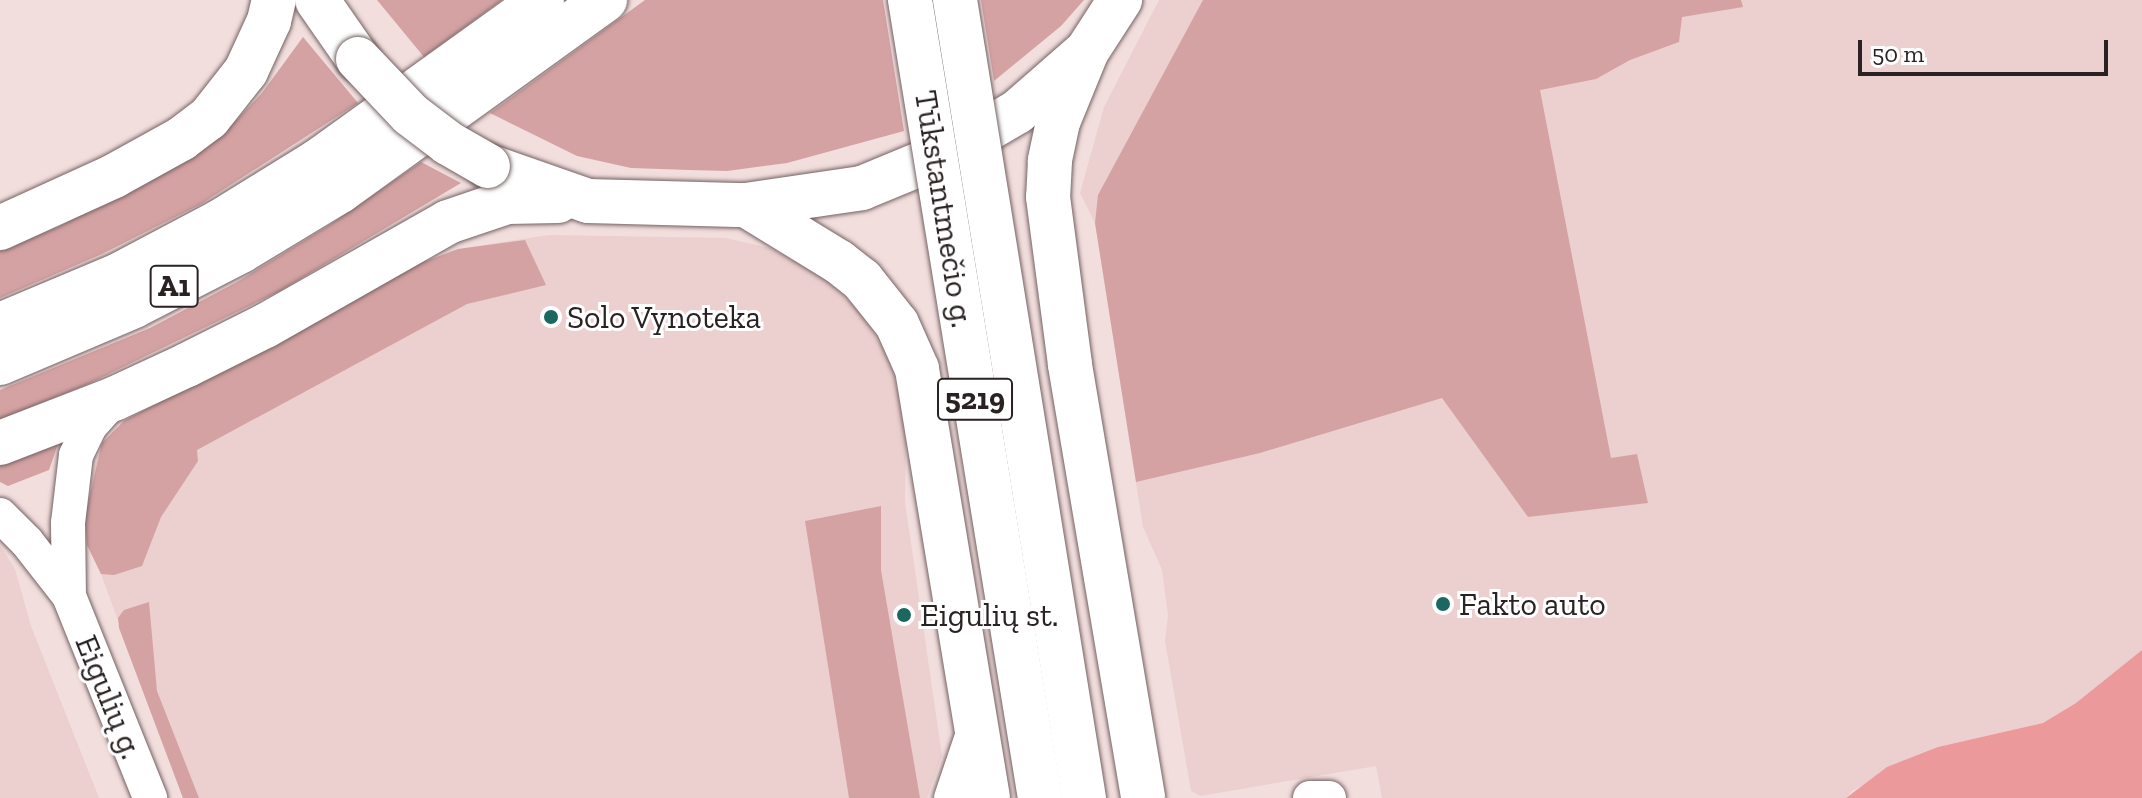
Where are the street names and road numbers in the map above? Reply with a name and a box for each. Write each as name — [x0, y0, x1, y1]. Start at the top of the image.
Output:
street label: Tūkstantmečio g. — [906, 88, 982, 330]
road number: A1 — [148, 260, 200, 312]
road number: 5219 — [937, 373, 1013, 425]
street label: Eigulių g. — [67, 630, 151, 764]

